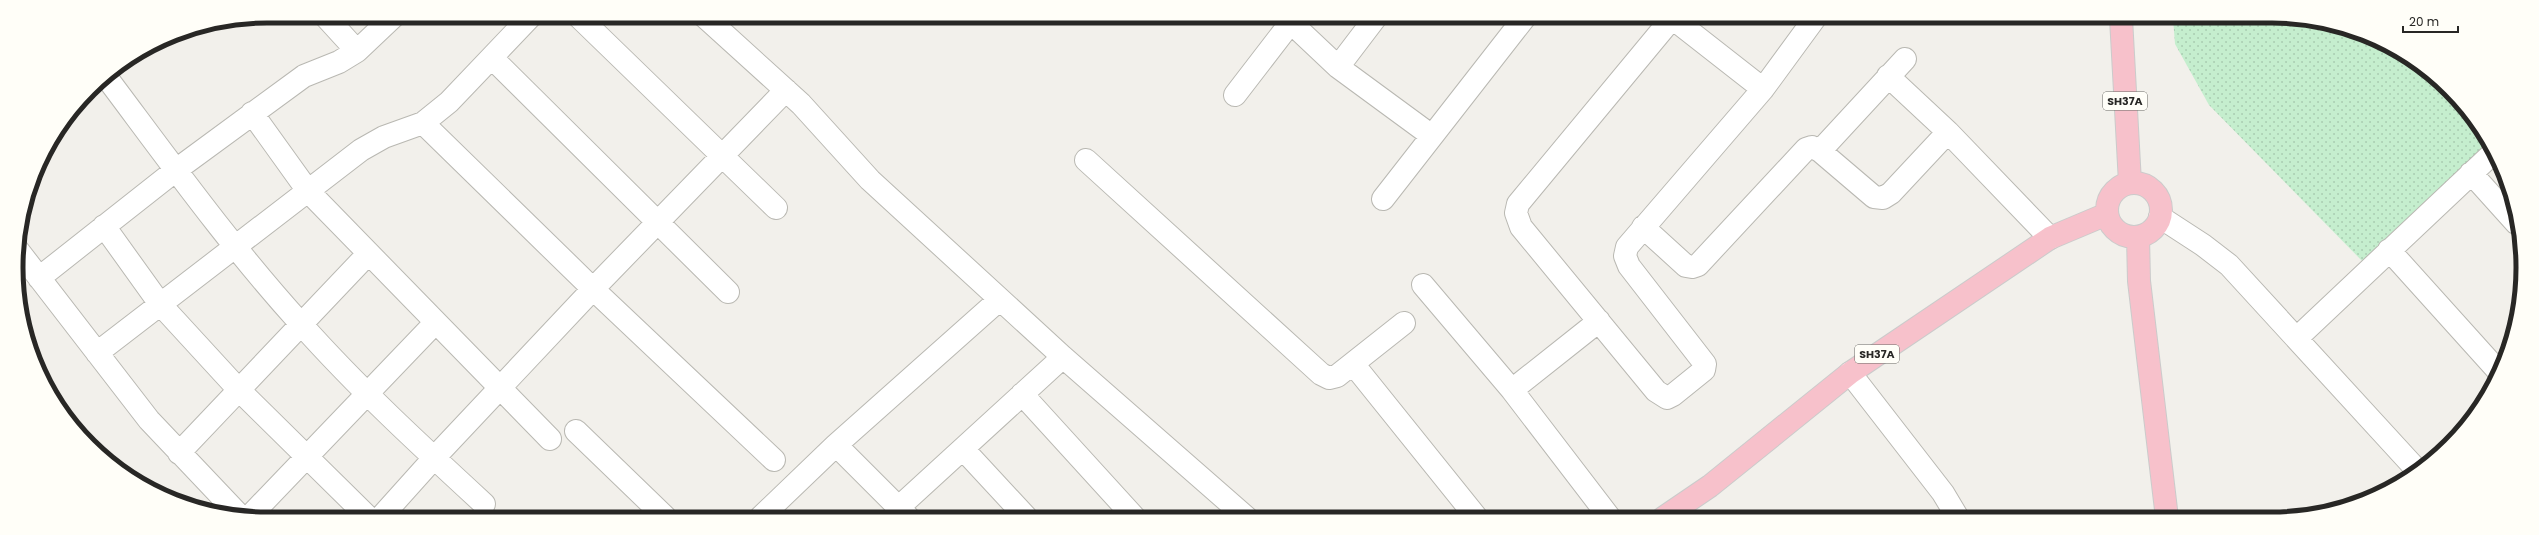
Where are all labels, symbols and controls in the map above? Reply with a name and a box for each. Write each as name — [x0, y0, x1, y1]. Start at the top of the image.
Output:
scale bar — [2403, 8, 2458, 34]
text: 20 m — [2409, 13, 2439, 30]
road number: SH37A — [2103, 92, 2147, 110]
road number: SH37A — [1855, 345, 1899, 363]

